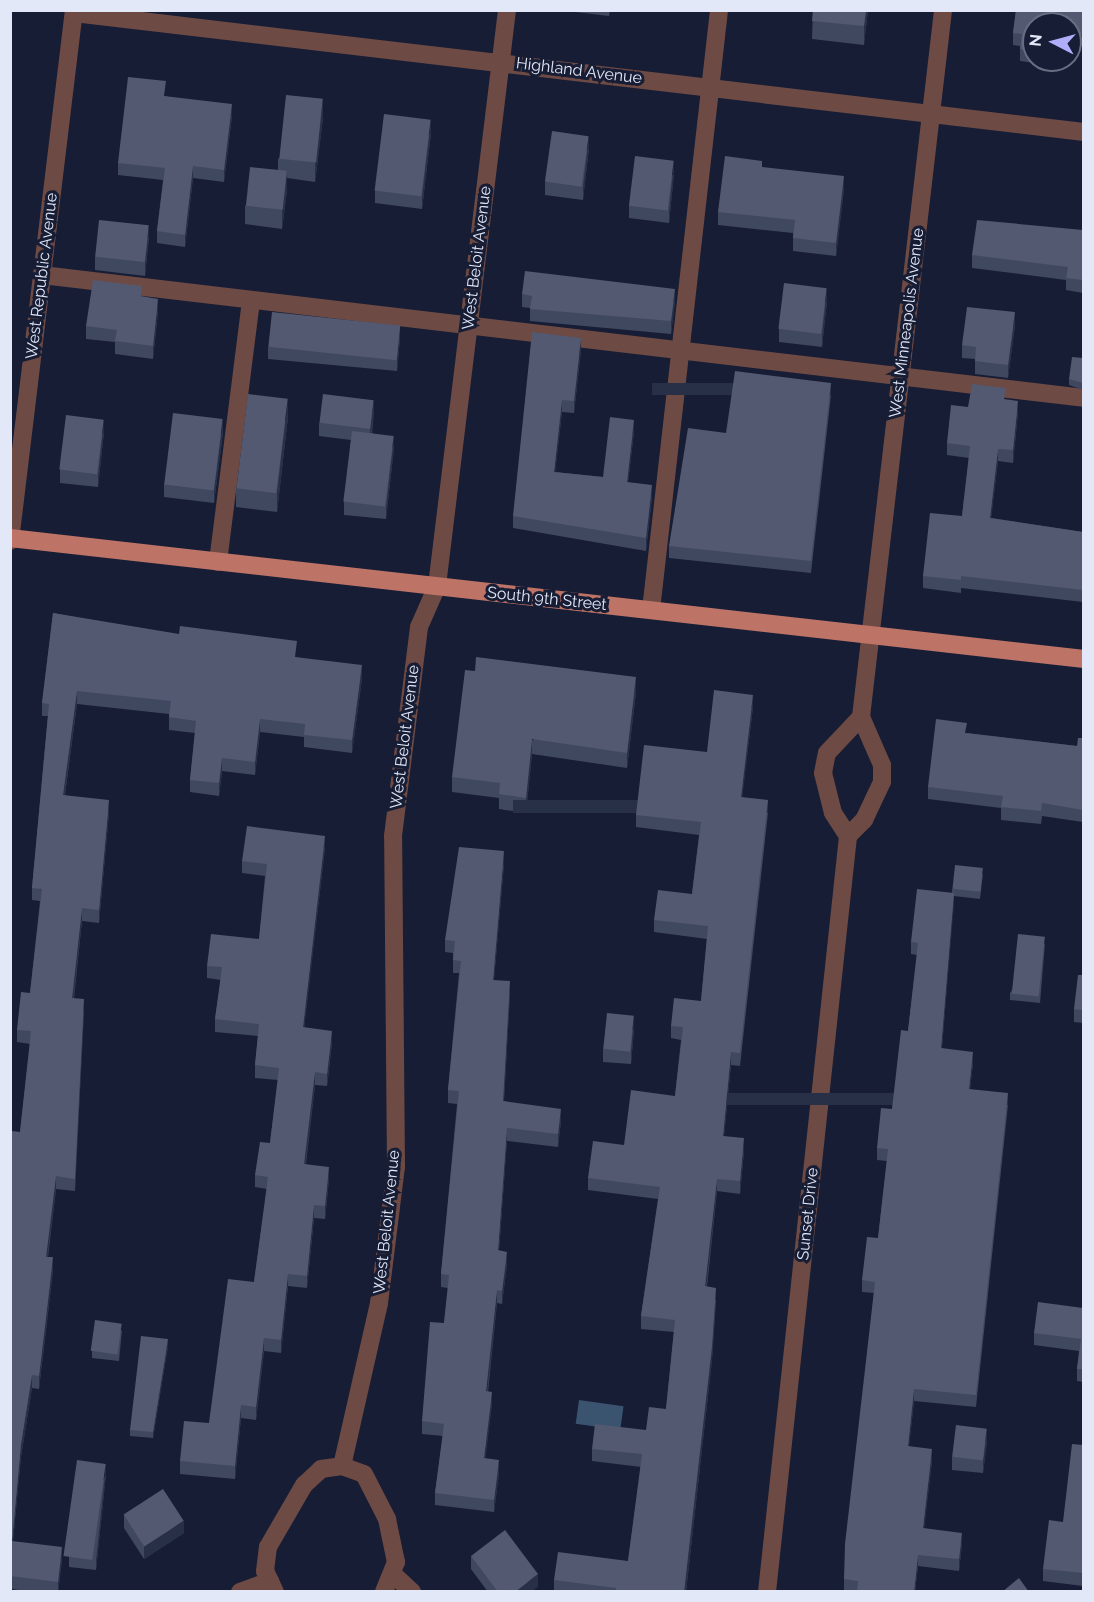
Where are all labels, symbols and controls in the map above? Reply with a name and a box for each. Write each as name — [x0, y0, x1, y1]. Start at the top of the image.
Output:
north arrow — [1022, 12, 1082, 72]
text: N — [1026, 33, 1046, 47]
street label: Highland Avenue — [515, 54, 643, 88]
street label: West Beloit Avenue — [459, 185, 495, 331]
street label: West Republic Avenue — [22, 192, 62, 360]
street label: West Minneapolis Avenue — [886, 227, 928, 419]
street label: South 9th Street — [486, 583, 608, 615]
street label: West Beloit Avenue — [387, 664, 423, 810]
street label: West Beloit Avenue — [370, 1149, 404, 1295]
street label: Sunset Drive — [794, 1167, 822, 1261]

